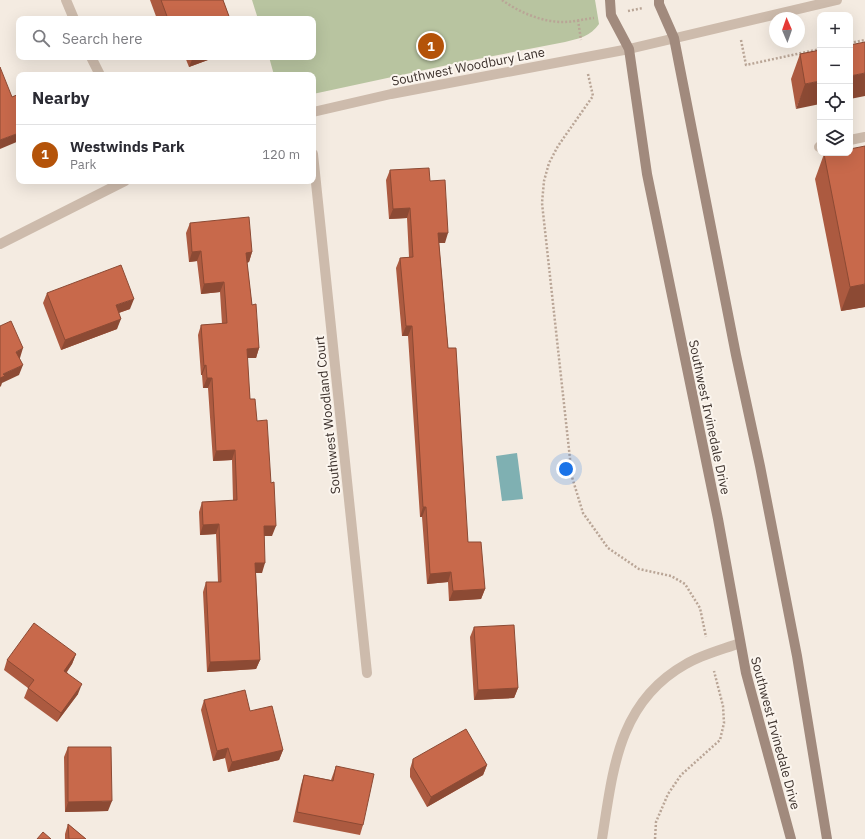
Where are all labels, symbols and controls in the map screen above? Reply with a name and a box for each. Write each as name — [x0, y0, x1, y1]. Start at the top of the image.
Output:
north arrow — [769, 12, 805, 48]
map controls — [817, 12, 853, 156]
button: + — [817, 12, 853, 48]
search box — [16, 16, 316, 60]
icon: search — [30, 27, 52, 49]
text: Search here — [62, 29, 142, 48]
pin: 1 — [418, 31, 444, 61]
street label: Southwest Woodbury Lane — [390, 43, 546, 90]
button: − — [817, 48, 853, 84]
button: locate — [817, 84, 853, 120]
text: Nearby — [32, 87, 90, 109]
button: layers — [817, 120, 853, 156]
text: Westwinds Park — [70, 137, 185, 156]
text: 1 — [41, 146, 49, 163]
text: 120 m — [262, 146, 300, 163]
text: Park — [70, 156, 96, 173]
street label: Southwest Woodland Court — [311, 335, 344, 495]
street label: Southwest Irvinedale Drive — [685, 338, 734, 496]
your location — [556, 459, 576, 479]
street label: Southwest Irvinedale Drive — [747, 655, 804, 811]

